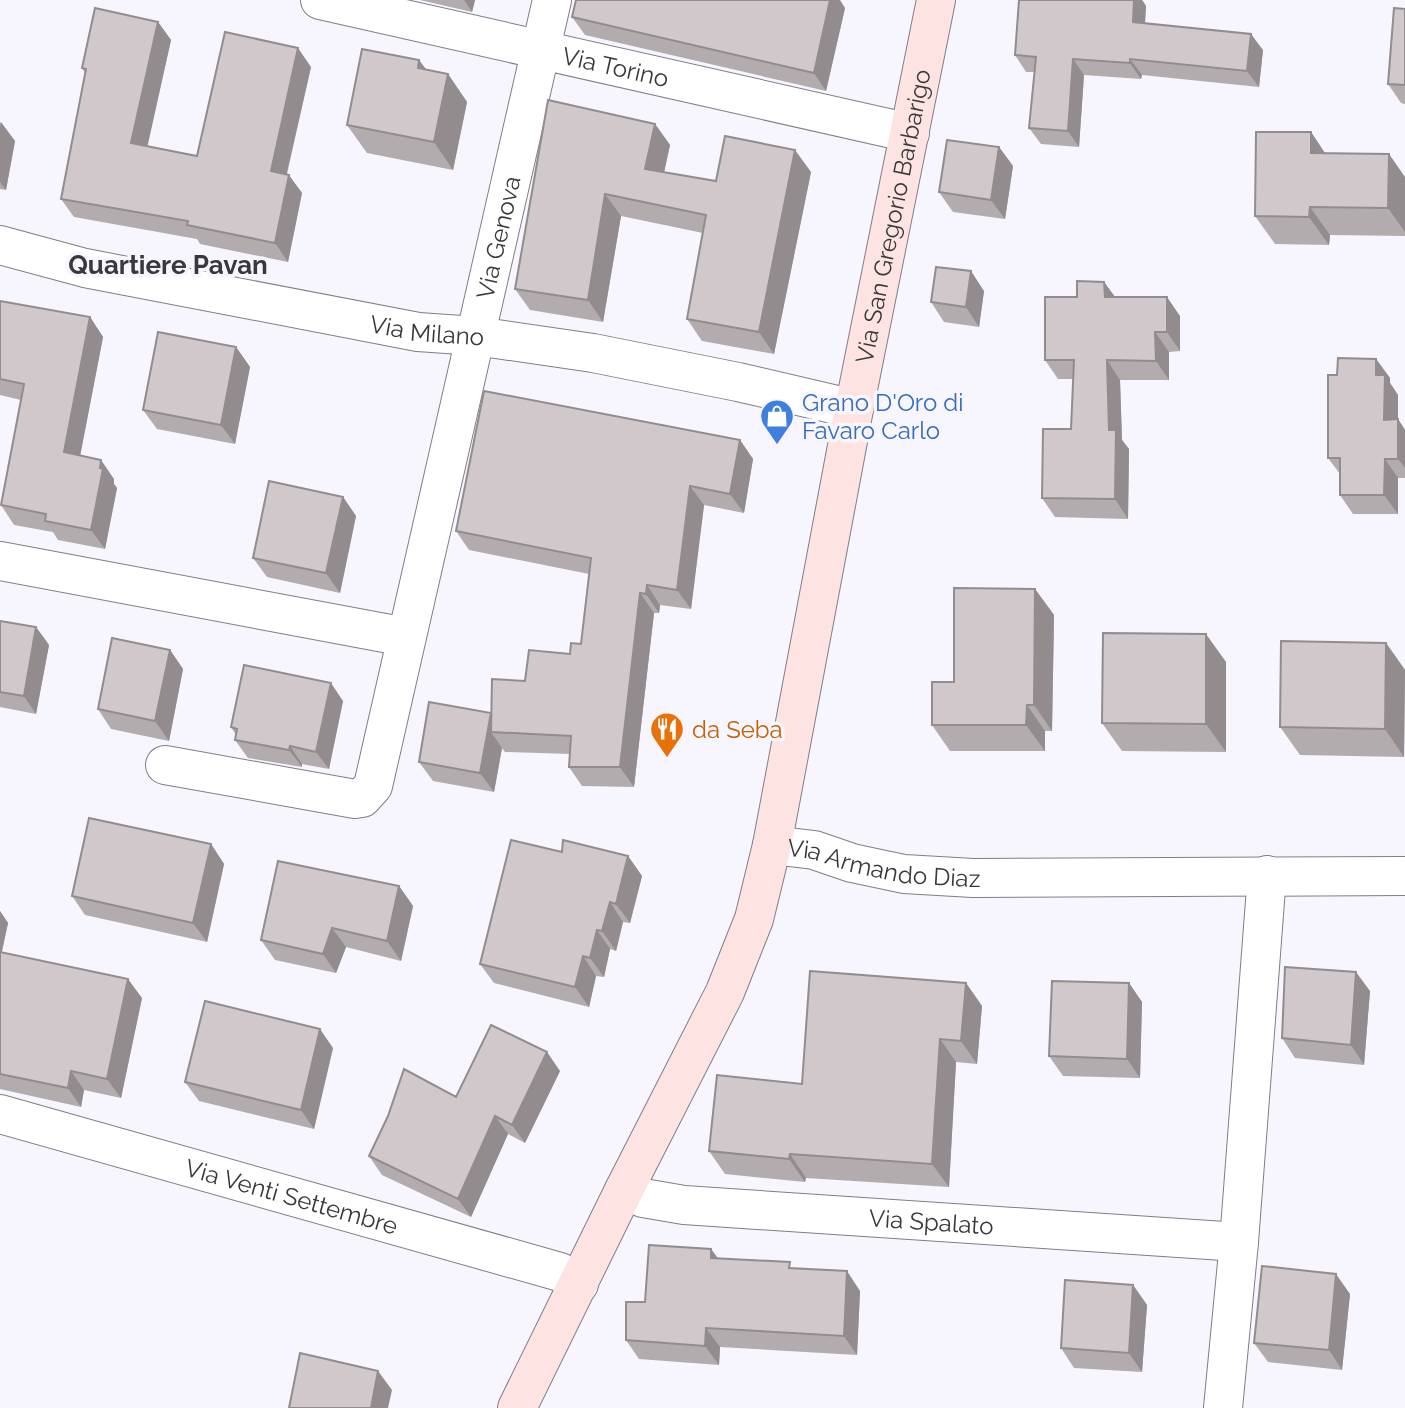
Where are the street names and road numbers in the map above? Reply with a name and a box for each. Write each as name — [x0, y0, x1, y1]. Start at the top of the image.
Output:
street label: Via Torino — [560, 41, 672, 93]
street label: Via San Gregorio Barbarigo — [849, 67, 936, 366]
street label: Via Genova — [470, 173, 526, 302]
street label: Via Milano — [368, 309, 486, 352]
street label: Via Armando Diaz — [786, 832, 981, 893]
street label: Via Venti Settembre — [182, 1153, 401, 1240]
street label: Via Spalato — [868, 1203, 995, 1240]

